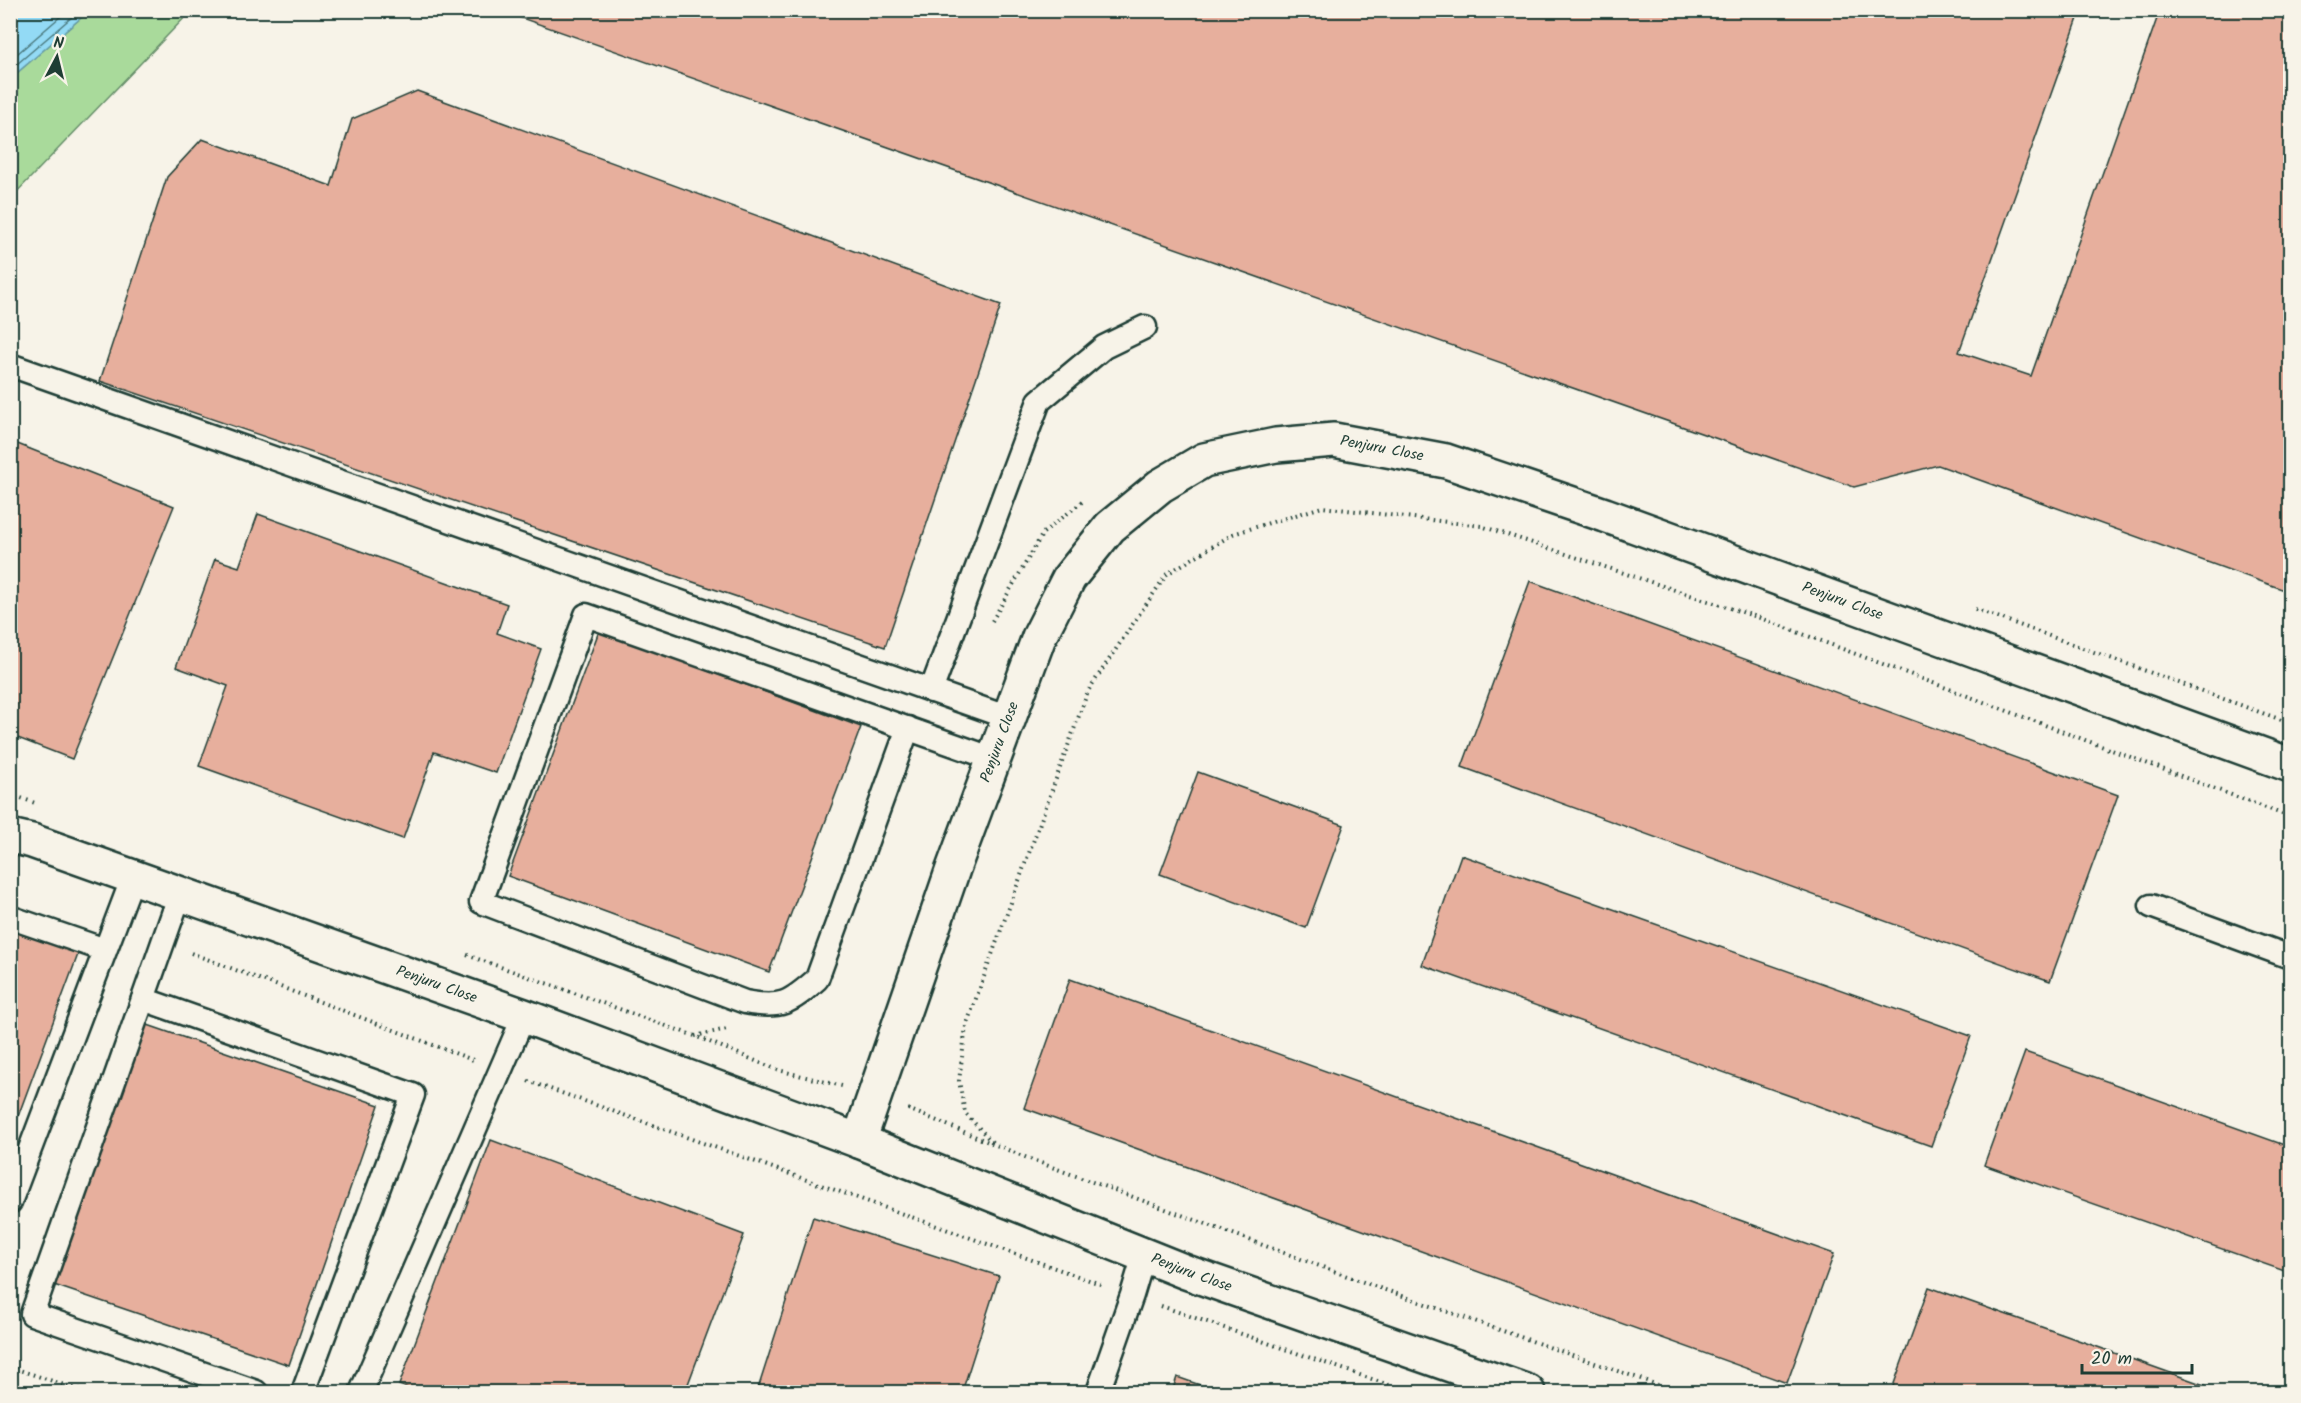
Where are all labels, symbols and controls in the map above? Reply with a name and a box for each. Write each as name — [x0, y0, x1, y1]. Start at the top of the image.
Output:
north arrow — [27, 27, 87, 87]
text: N — [52, 31, 65, 57]
street label: Penjuru Close — [1338, 429, 1426, 469]
street label: Penjuru Close — [1798, 576, 1887, 628]
street label: Penjuru Close — [974, 698, 1026, 786]
street label: Penjuru Close — [393, 959, 481, 1011]
street label: Penjuru Close — [1147, 1247, 1235, 1299]
scale bar — [2082, 1337, 2192, 1375]
text: 20 m — [2091, 1345, 2132, 1374]

